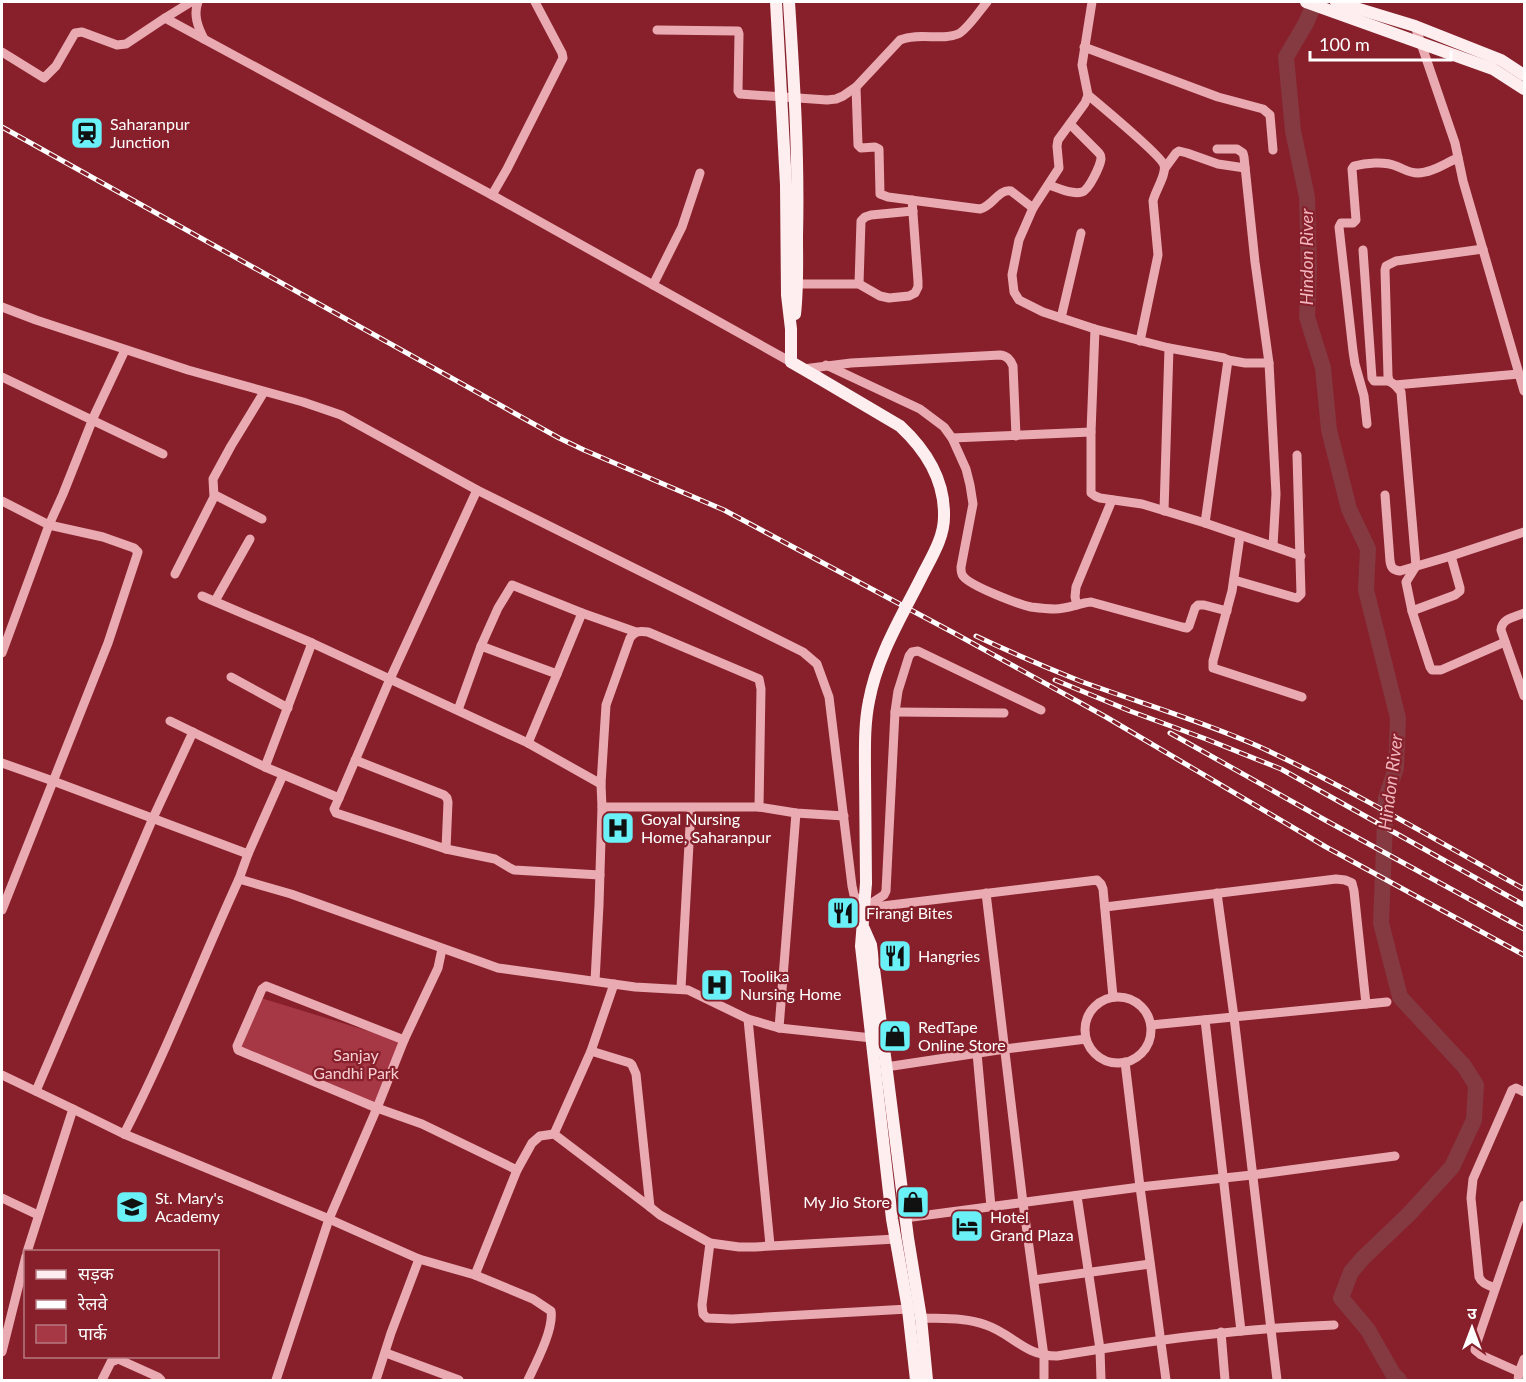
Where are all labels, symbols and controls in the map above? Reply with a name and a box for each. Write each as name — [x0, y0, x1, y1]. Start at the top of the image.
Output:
scale bar — [1310, 24, 1451, 62]
text: 100 m — [1319, 33, 1370, 55]
place label: Saharanpur Junction — [110, 114, 190, 151]
station icon: Saharanpur Junction — [69, 115, 105, 151]
water label: Hindon River — [1295, 208, 1317, 305]
water label: Hindon River — [1373, 732, 1407, 831]
place label: Goyal Nursing Home, Saharanpur — [641, 809, 771, 846]
hospital icon: Goyal Nursing Home, Saharanpur — [600, 810, 636, 846]
restaurant icon: Firangi Bites — [825, 895, 861, 931]
place label: Firangi Bites — [866, 903, 953, 922]
restaurant icon: Hangries — [877, 938, 913, 974]
place label: Hangries — [918, 946, 980, 965]
place label: Toolika Nursing Home — [740, 966, 842, 1003]
hospital icon: Toolika Nursing Home — [699, 967, 735, 1003]
place label: RedTape Online Store — [918, 1017, 1006, 1054]
shop icon: RedTape Online Store — [877, 1018, 913, 1054]
park label: Sanjay Gandhi Park — [313, 1045, 400, 1082]
shop icon: My Jio Store — [895, 1184, 931, 1220]
place label: St. Mary's Academy — [155, 1188, 224, 1225]
school or university icon: St. Mary's Academy — [114, 1189, 150, 1225]
place label: My Jio Store — [803, 1192, 890, 1211]
place label: Hotel Grand Plaza — [990, 1207, 1074, 1244]
hotel icon: Hotel Grand Plaza — [949, 1208, 985, 1244]
legend — [24, 1250, 219, 1358]
text: सड़क — [78, 1262, 115, 1284]
text: रेलवे — [77, 1292, 109, 1314]
north arrow — [1442, 1298, 1502, 1358]
text: उ — [1467, 1303, 1477, 1322]
text: पार्क — [78, 1322, 108, 1344]

